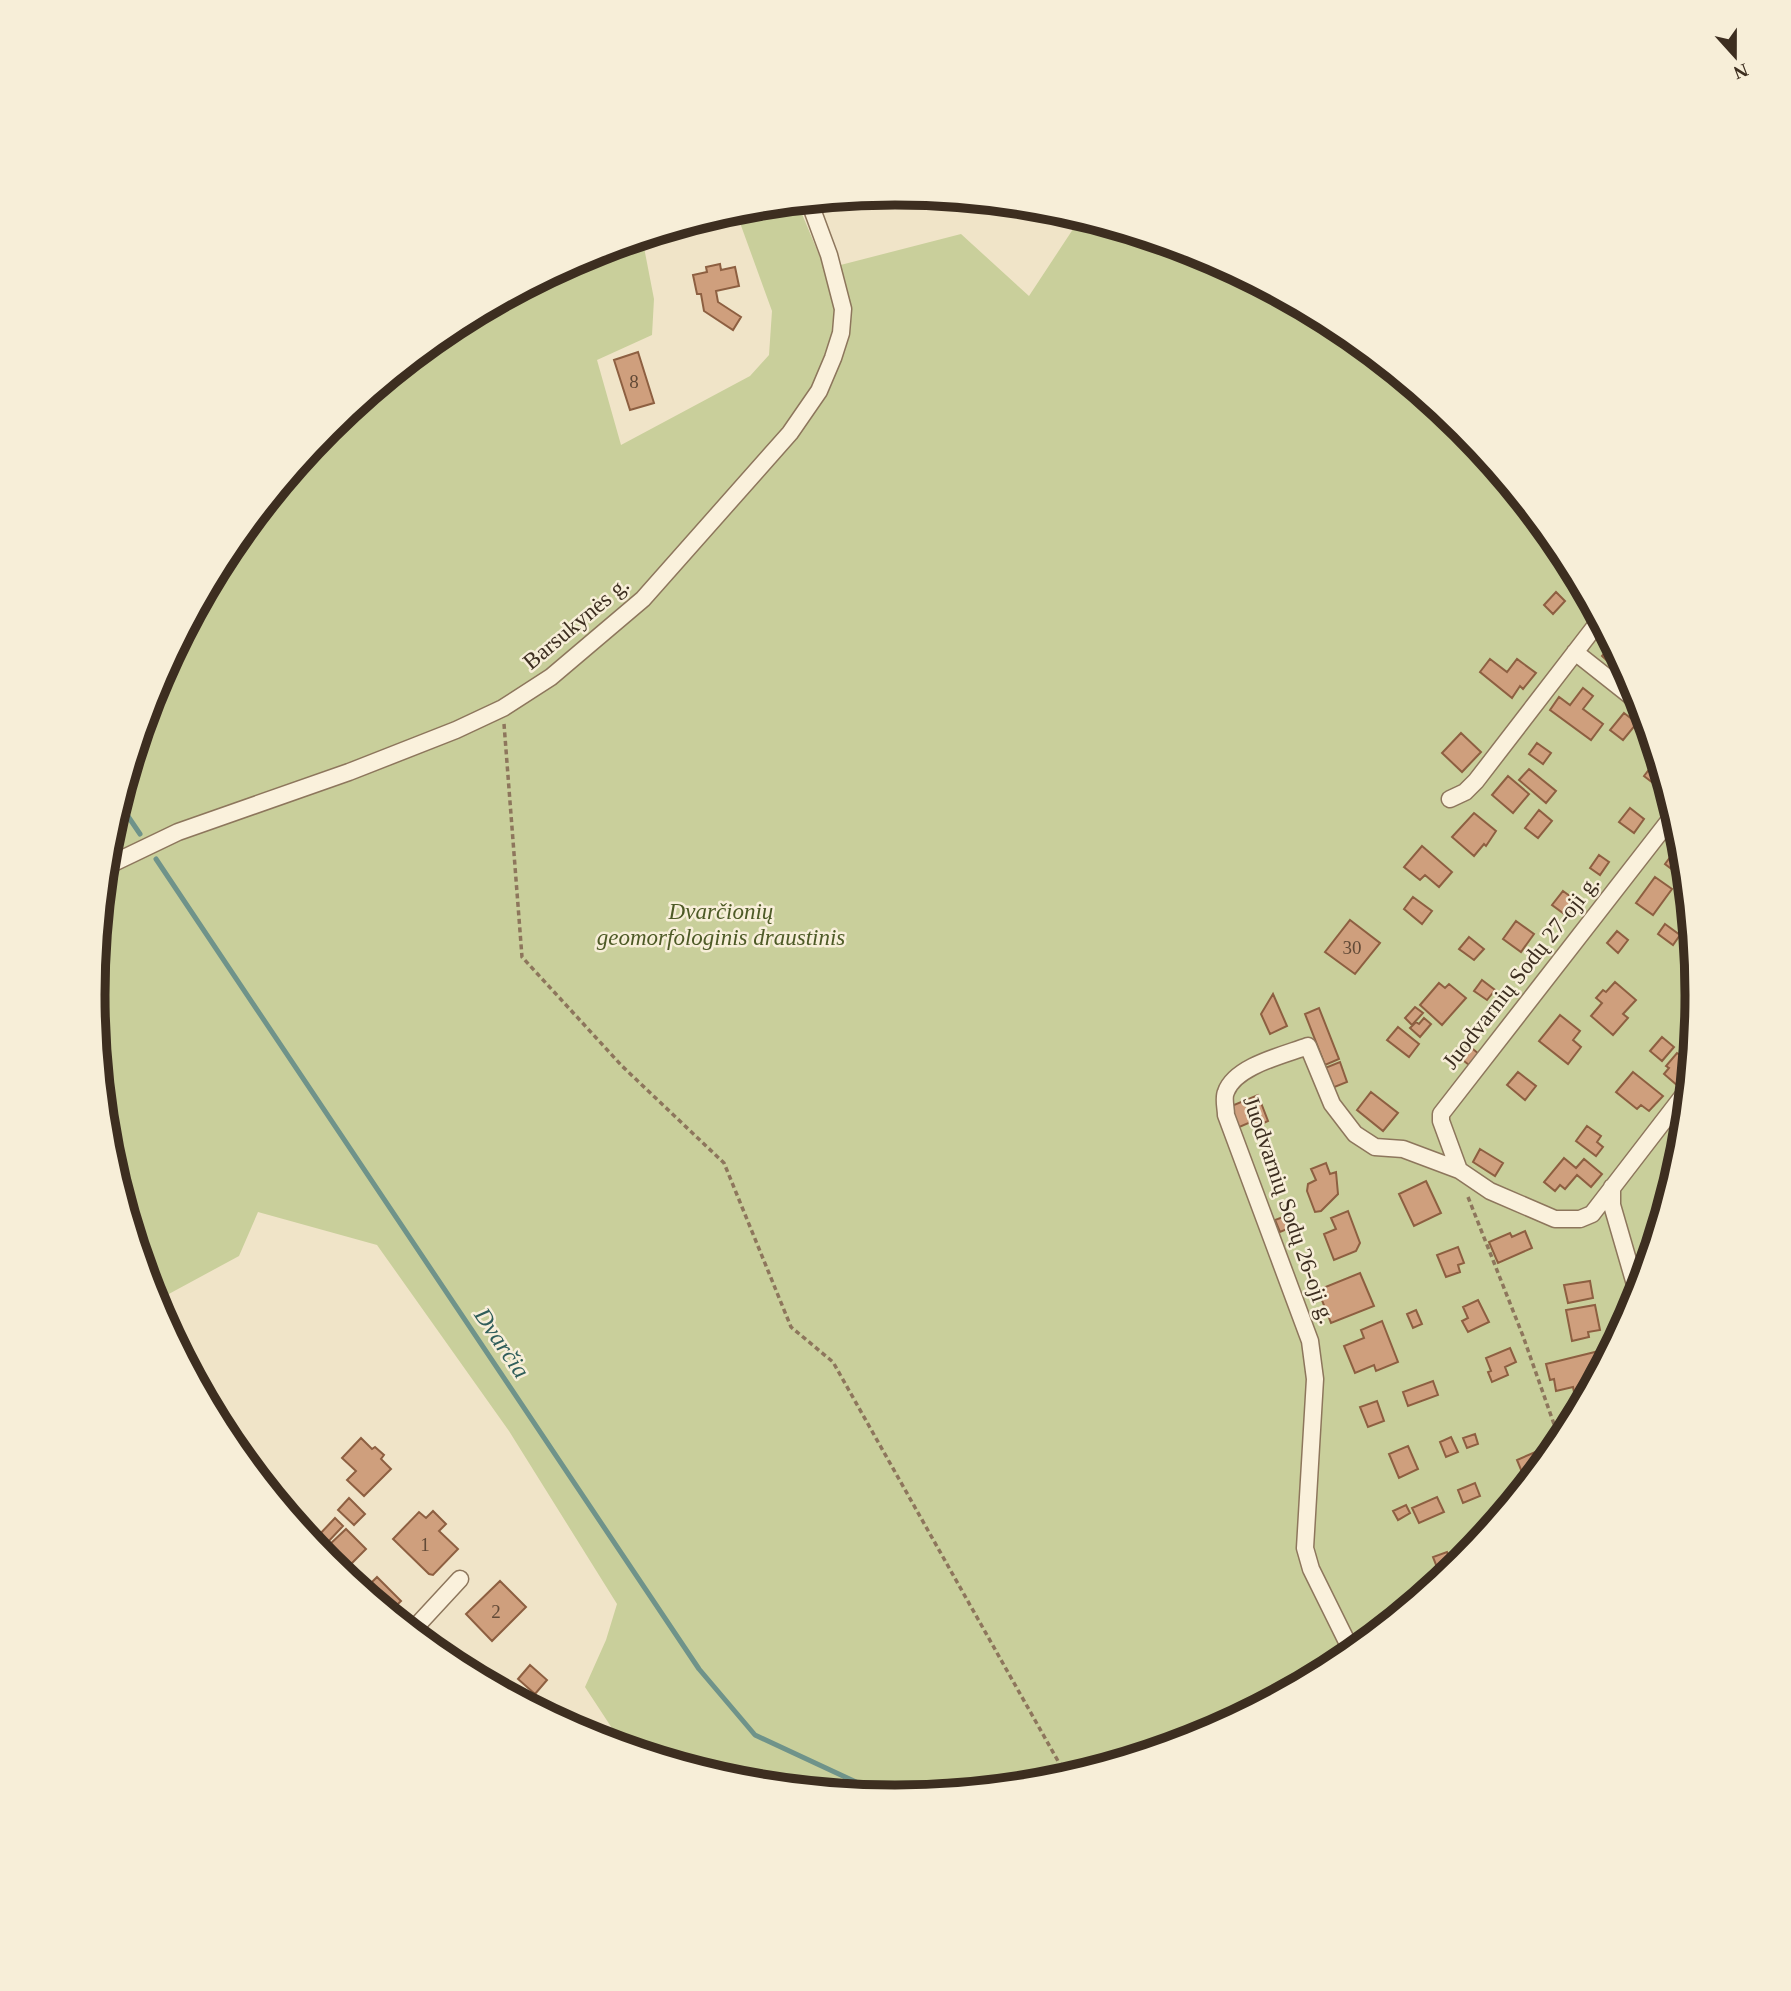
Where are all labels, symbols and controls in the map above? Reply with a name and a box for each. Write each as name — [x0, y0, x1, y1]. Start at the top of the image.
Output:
north arrow — [1700, 21, 1770, 91]
text: N — [1730, 59, 1751, 84]
house number: 8 — [629, 371, 639, 392]
street label: Barsukynės g. — [518, 572, 634, 674]
street label: Juodvarnių Sodų 27-oji g. — [1438, 870, 1604, 1074]
park label: Dvarčionių geomorfologinis draustinis — [597, 899, 845, 950]
house number: 30 — [1343, 937, 1362, 958]
street label: Juodvarnių Sodų 26-oji g. — [1238, 1093, 1340, 1327]
water label: Dvarčia — [469, 1302, 535, 1383]
house number: 1 — [420, 1534, 430, 1555]
house number: 2 — [491, 1601, 501, 1622]

